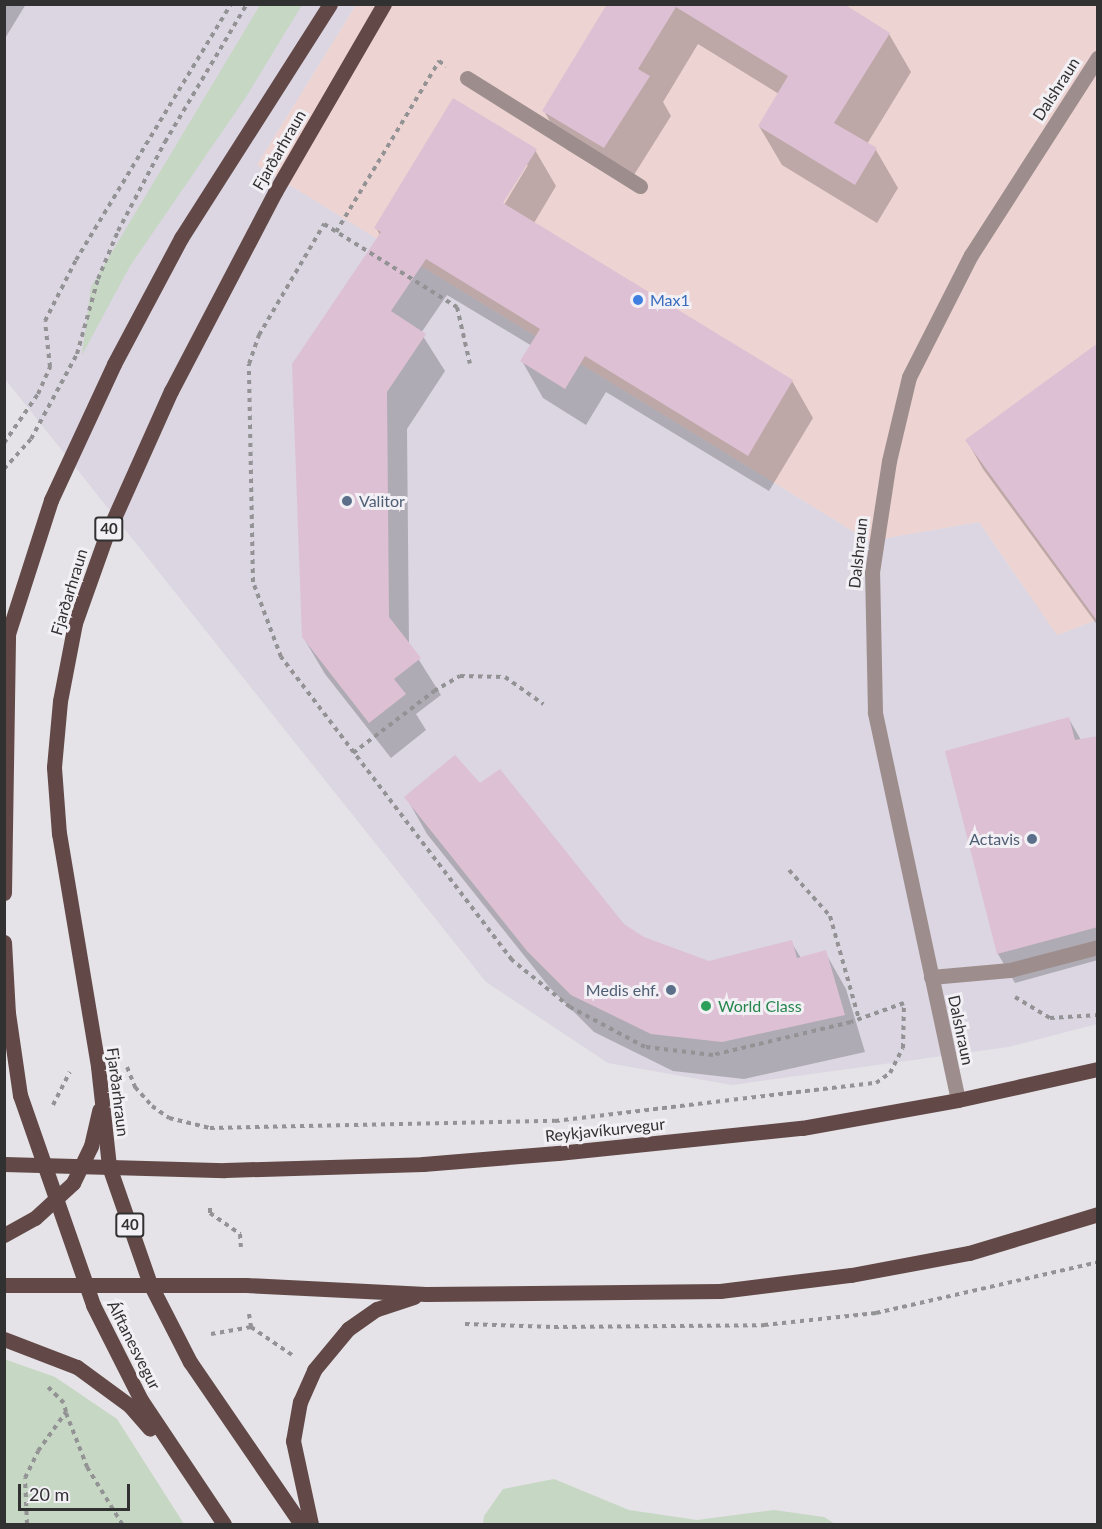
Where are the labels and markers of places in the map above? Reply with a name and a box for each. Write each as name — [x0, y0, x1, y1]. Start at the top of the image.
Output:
place label: Max1 — [650, 290, 690, 310]
marker: Max1 — [631, 293, 645, 307]
place label: Valitor — [359, 491, 405, 511]
marker: Valitor — [340, 494, 354, 508]
place label: Actavis — [969, 829, 1020, 849]
marker: Actavis — [1025, 832, 1039, 846]
place label: Medis ehf. — [586, 980, 659, 1000]
marker: Medis ehf. — [664, 983, 678, 997]
place label: World Class — [718, 996, 802, 1016]
marker: World Class — [699, 999, 713, 1013]

